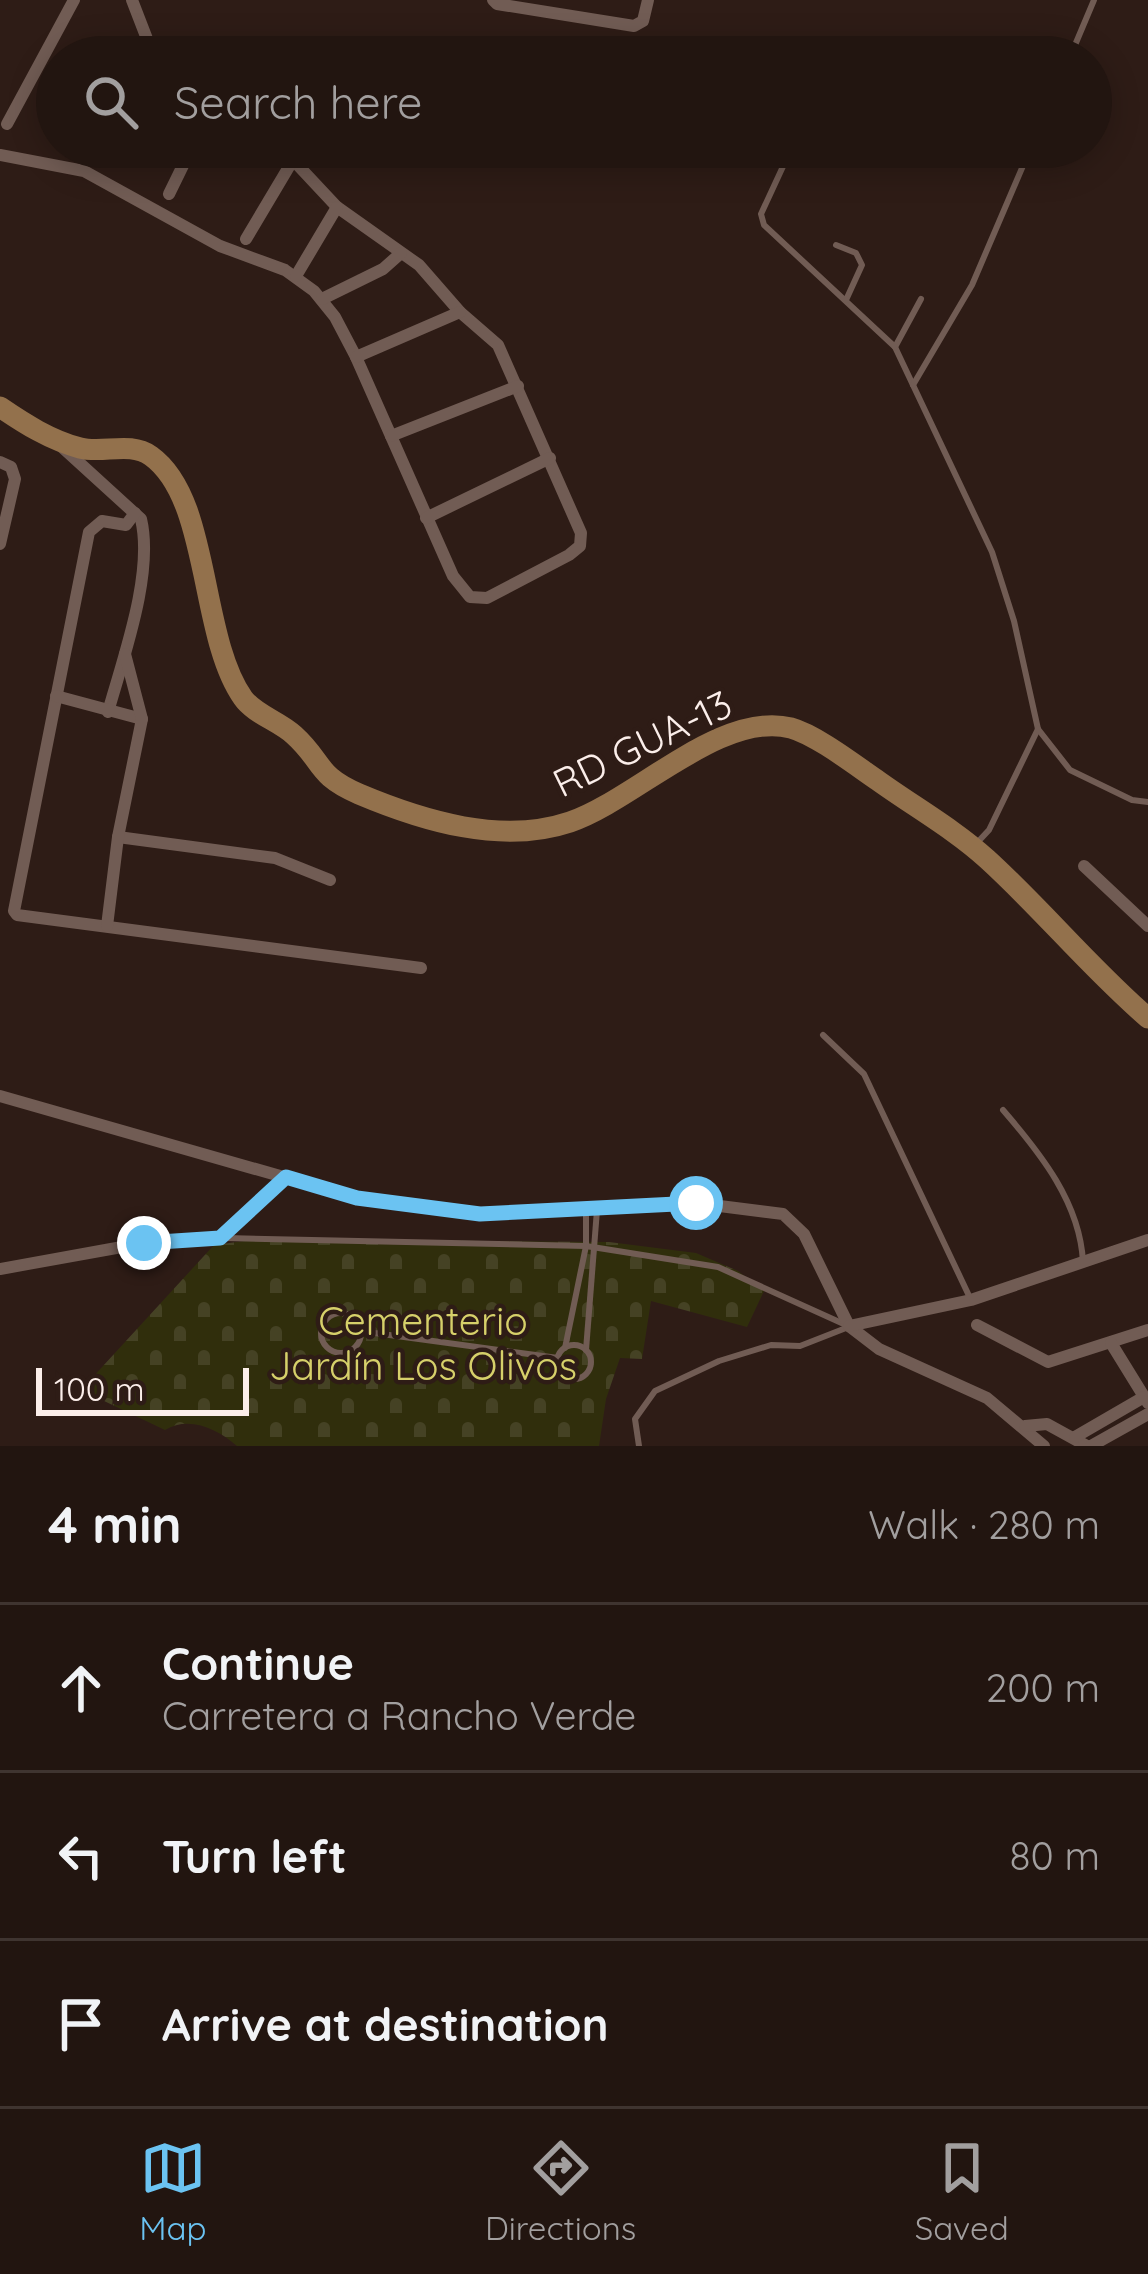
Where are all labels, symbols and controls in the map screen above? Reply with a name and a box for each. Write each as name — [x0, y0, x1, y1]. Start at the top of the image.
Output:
search box — [36, 36, 1112, 168]
icon: search — [78, 69, 144, 135]
text: Search here — [174, 74, 422, 130]
street label: RD GUA-13 — [545, 679, 739, 807]
route start — [669, 1176, 723, 1230]
route end — [117, 1216, 171, 1270]
park label: Cementerio Jardín Los Olivos — [269, 1296, 577, 1390]
scale bar — [36, 1362, 249, 1415]
text: 100 m — [54, 1368, 145, 1409]
text: 4 min — [48, 1492, 182, 1556]
text: Walk · 280 m — [868, 1500, 1100, 1549]
text: Continue — [162, 1635, 354, 1691]
icon: ahead — [48, 1655, 114, 1721]
text: 200 m — [986, 1663, 1100, 1712]
text: Carretera a Rancho Verde — [162, 1691, 636, 1740]
icon: left — [48, 1823, 114, 1889]
text: Turn left — [162, 1828, 347, 1884]
text: 80 m — [1010, 1831, 1100, 1880]
icon: arrive — [48, 1991, 114, 2057]
text: Arrive at destination — [162, 1996, 608, 2052]
tab: Map — [139, 2135, 207, 2248]
tab: Directions — [485, 2135, 636, 2248]
tab: Saved — [915, 2135, 1009, 2248]

